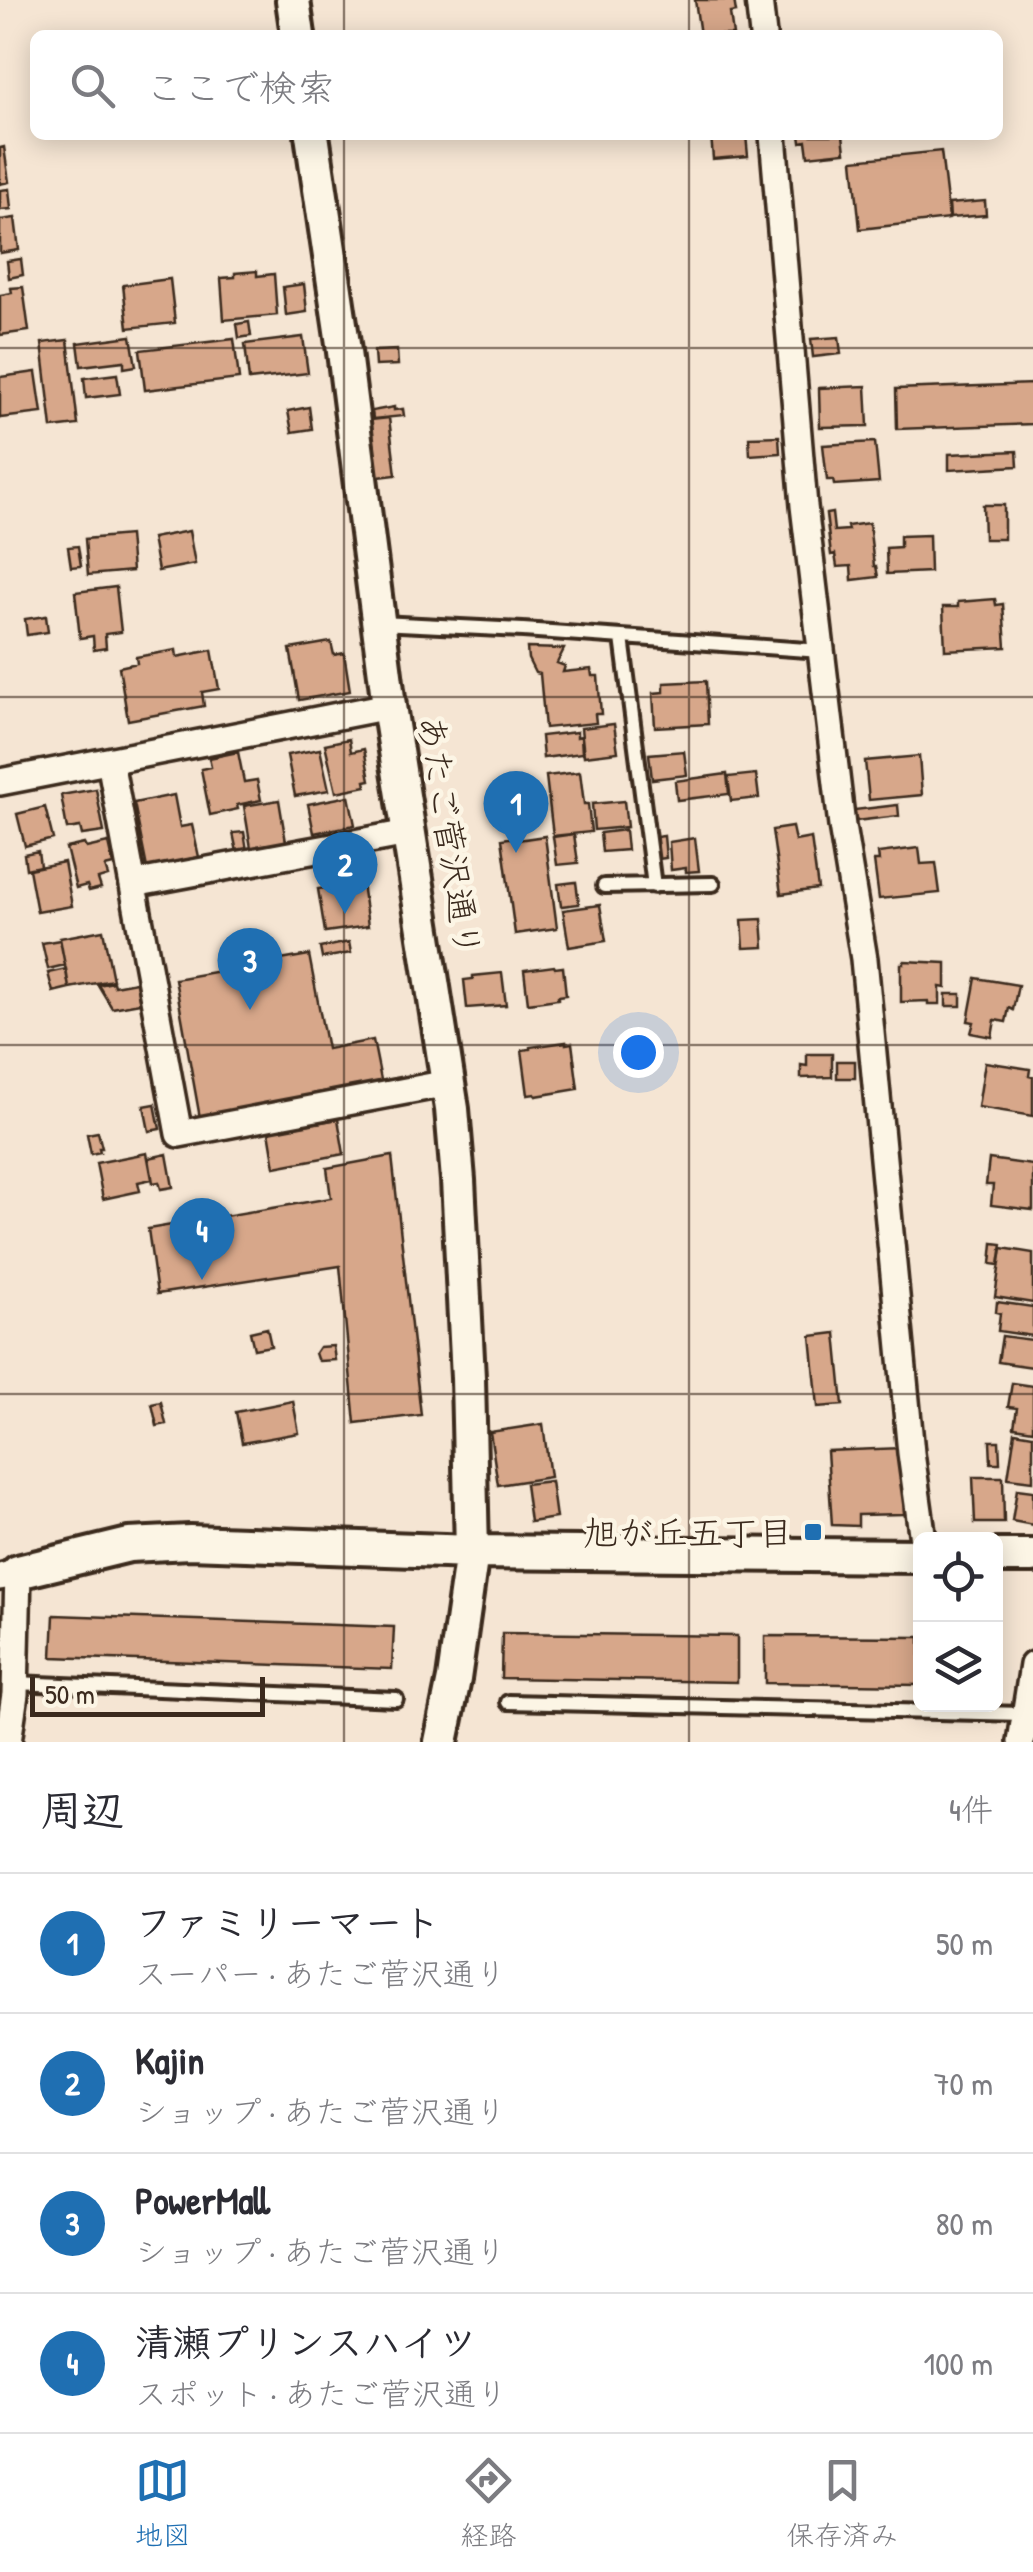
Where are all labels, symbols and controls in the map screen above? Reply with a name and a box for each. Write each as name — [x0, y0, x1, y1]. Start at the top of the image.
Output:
search box — [30, 30, 1003, 140]
icon: search — [65, 58, 120, 113]
text: ここで検索 — [145, 61, 335, 113]
street label: あたご菅沢通り — [408, 711, 492, 961]
pin: 1 — [484, 770, 548, 853]
pin: 2 — [312, 832, 378, 914]
pin: 3 — [218, 928, 282, 1010]
your location — [613, 1027, 664, 1078]
pin: 4 — [170, 1198, 234, 1280]
place label: 旭が丘五丁目 — [583, 1509, 793, 1556]
marker: 旭が丘五丁目 — [802, 1521, 824, 1543]
map controls — [913, 1532, 1003, 1712]
button: locate — [913, 1532, 1003, 1622]
button: layers — [913, 1622, 1003, 1712]
scale bar — [30, 1672, 265, 1716]
text: 50 m — [45, 1675, 95, 1713]
text: 周辺 — [40, 1781, 124, 1838]
text: 4件 — [949, 1788, 993, 1831]
text: ファミリーマート — [135, 1896, 441, 1948]
text: 1 — [67, 1922, 78, 1965]
text: 50 m — [936, 1922, 993, 1965]
text: スーパー · あたご菅沢通り — [135, 1952, 507, 1995]
text: Kajin — [135, 2034, 204, 2086]
text: 2 — [65, 2062, 80, 2105]
text: 70 m — [934, 2062, 993, 2105]
text: ショップ · あたご菅沢通り — [135, 2090, 507, 2133]
text: PowerMall — [135, 2174, 270, 2226]
text: 3 — [65, 2202, 80, 2245]
text: 80 m — [936, 2202, 993, 2245]
text: ショップ · あたご菅沢通り — [135, 2230, 507, 2273]
text: 清瀬プリンスハイツ — [135, 2316, 477, 2368]
text: 4 — [66, 2342, 79, 2385]
text: 100 m — [924, 2342, 993, 2385]
text: スポット · あたご菅沢通り — [135, 2372, 508, 2415]
tab: 地図 — [135, 2453, 191, 2554]
tab: 経路 — [460, 2453, 516, 2554]
tab: 保存済み — [786, 2453, 898, 2554]

